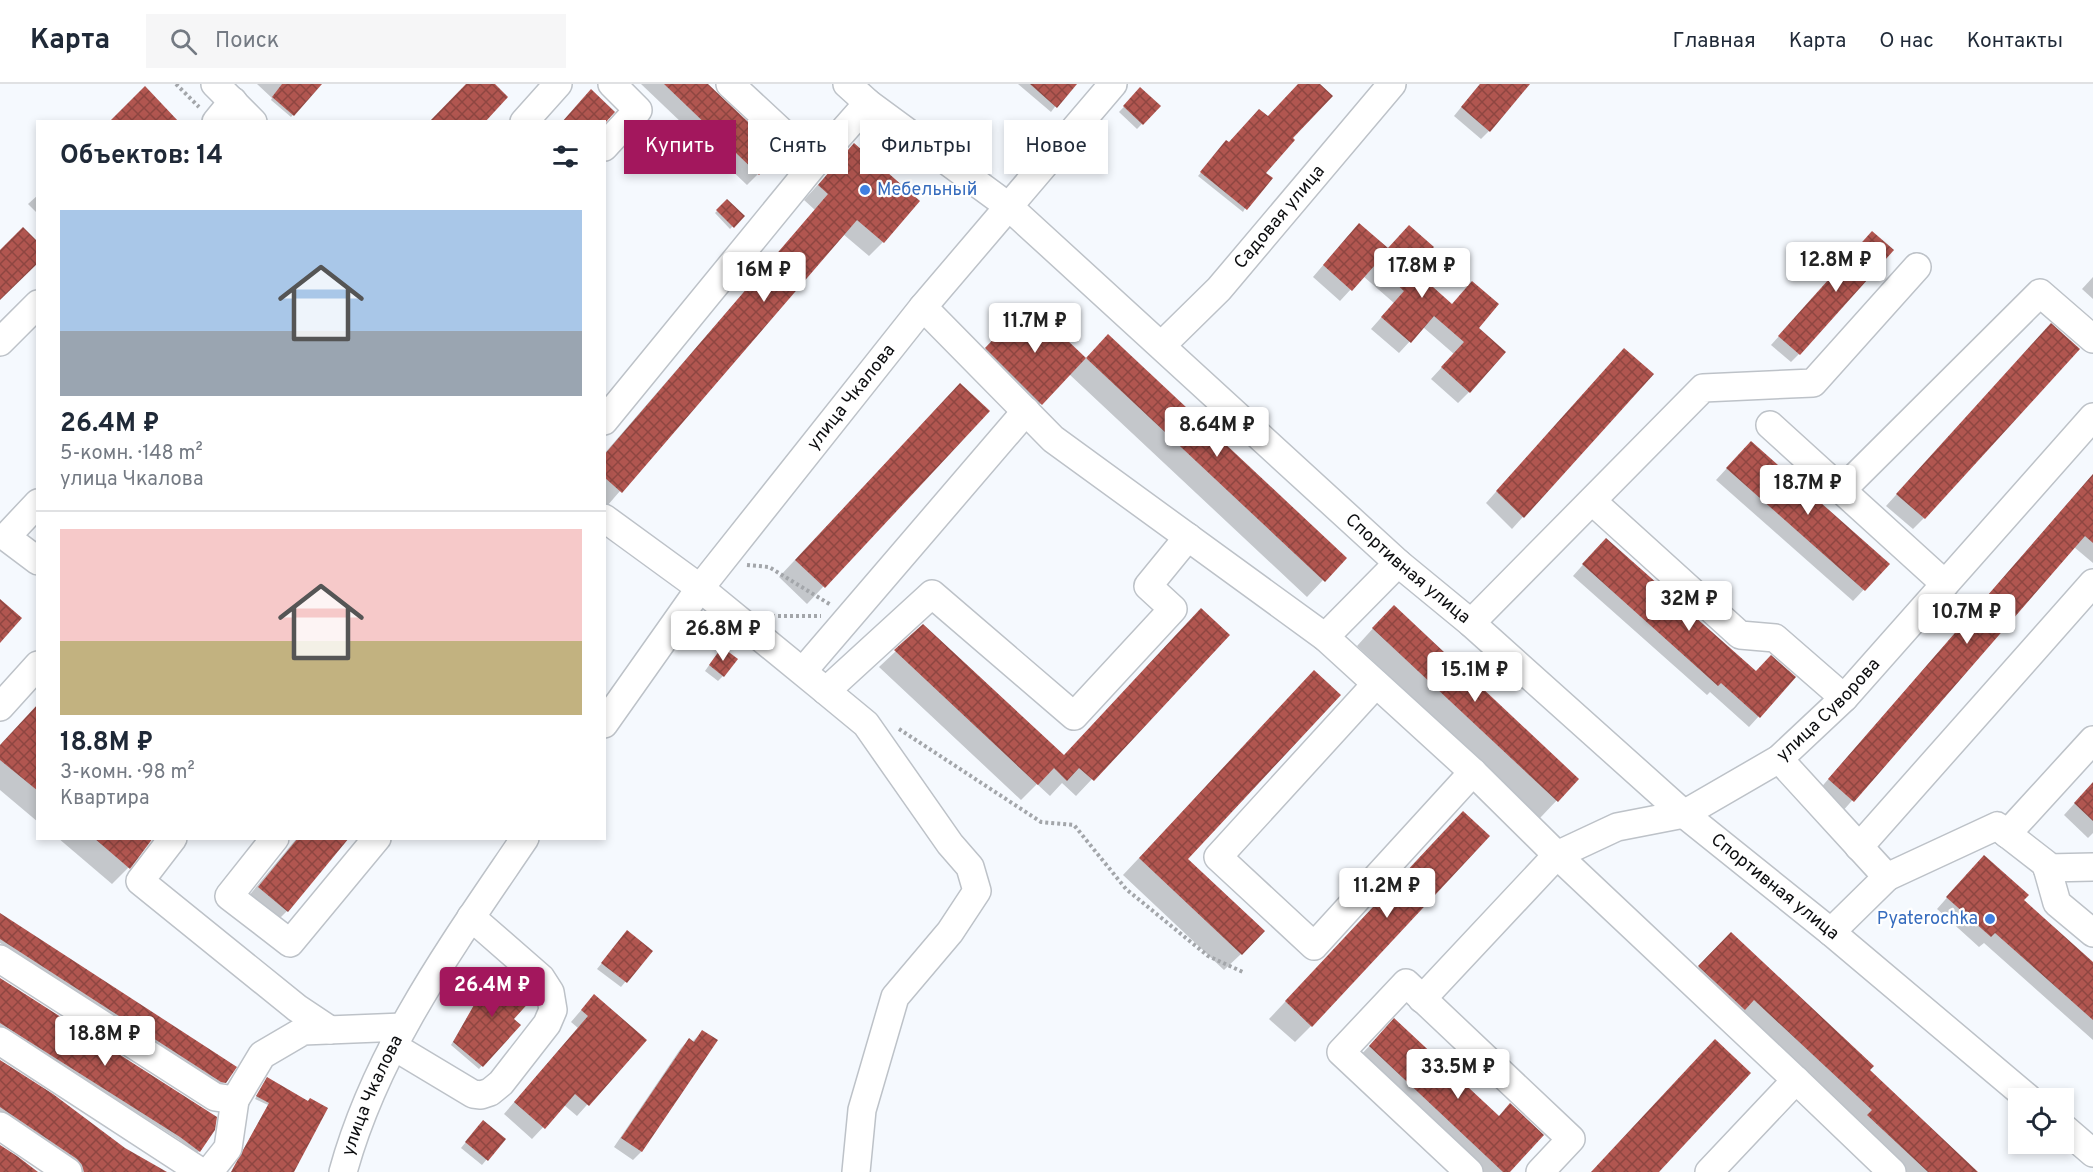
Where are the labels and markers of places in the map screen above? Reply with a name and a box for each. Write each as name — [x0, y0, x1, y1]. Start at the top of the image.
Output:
place label: Мебельный — [877, 179, 977, 202]
marker: Мебельный — [858, 183, 872, 197]
pin: 12.8M ₽ — [1781, 242, 1891, 293]
pin: 17.8M ₽ — [1367, 248, 1477, 299]
pin: 16M ₽ — [722, 252, 806, 303]
pin: 11.7M ₽ — [980, 303, 1090, 354]
pin: 8.64M ₽ — [1162, 407, 1272, 458]
pin: 18.7M ₽ — [1753, 465, 1863, 516]
pin: 32M ₽ — [1647, 581, 1731, 632]
pin: 10.7M ₽ — [1912, 594, 2022, 645]
pin: 26.8M ₽ — [668, 611, 778, 662]
pin: 15.1M ₽ — [1420, 652, 1530, 703]
pin: 11.2M ₽ — [1332, 868, 1442, 919]
place label: Pyaterochka — [1877, 908, 1978, 931]
marker: Pyaterochka — [1983, 912, 1997, 926]
pin: 26.4M ₽ — [437, 967, 547, 1018]
pin: 18.8M ₽ — [50, 1016, 160, 1067]
pin: 33.5M ₽ — [1403, 1049, 1513, 1100]

